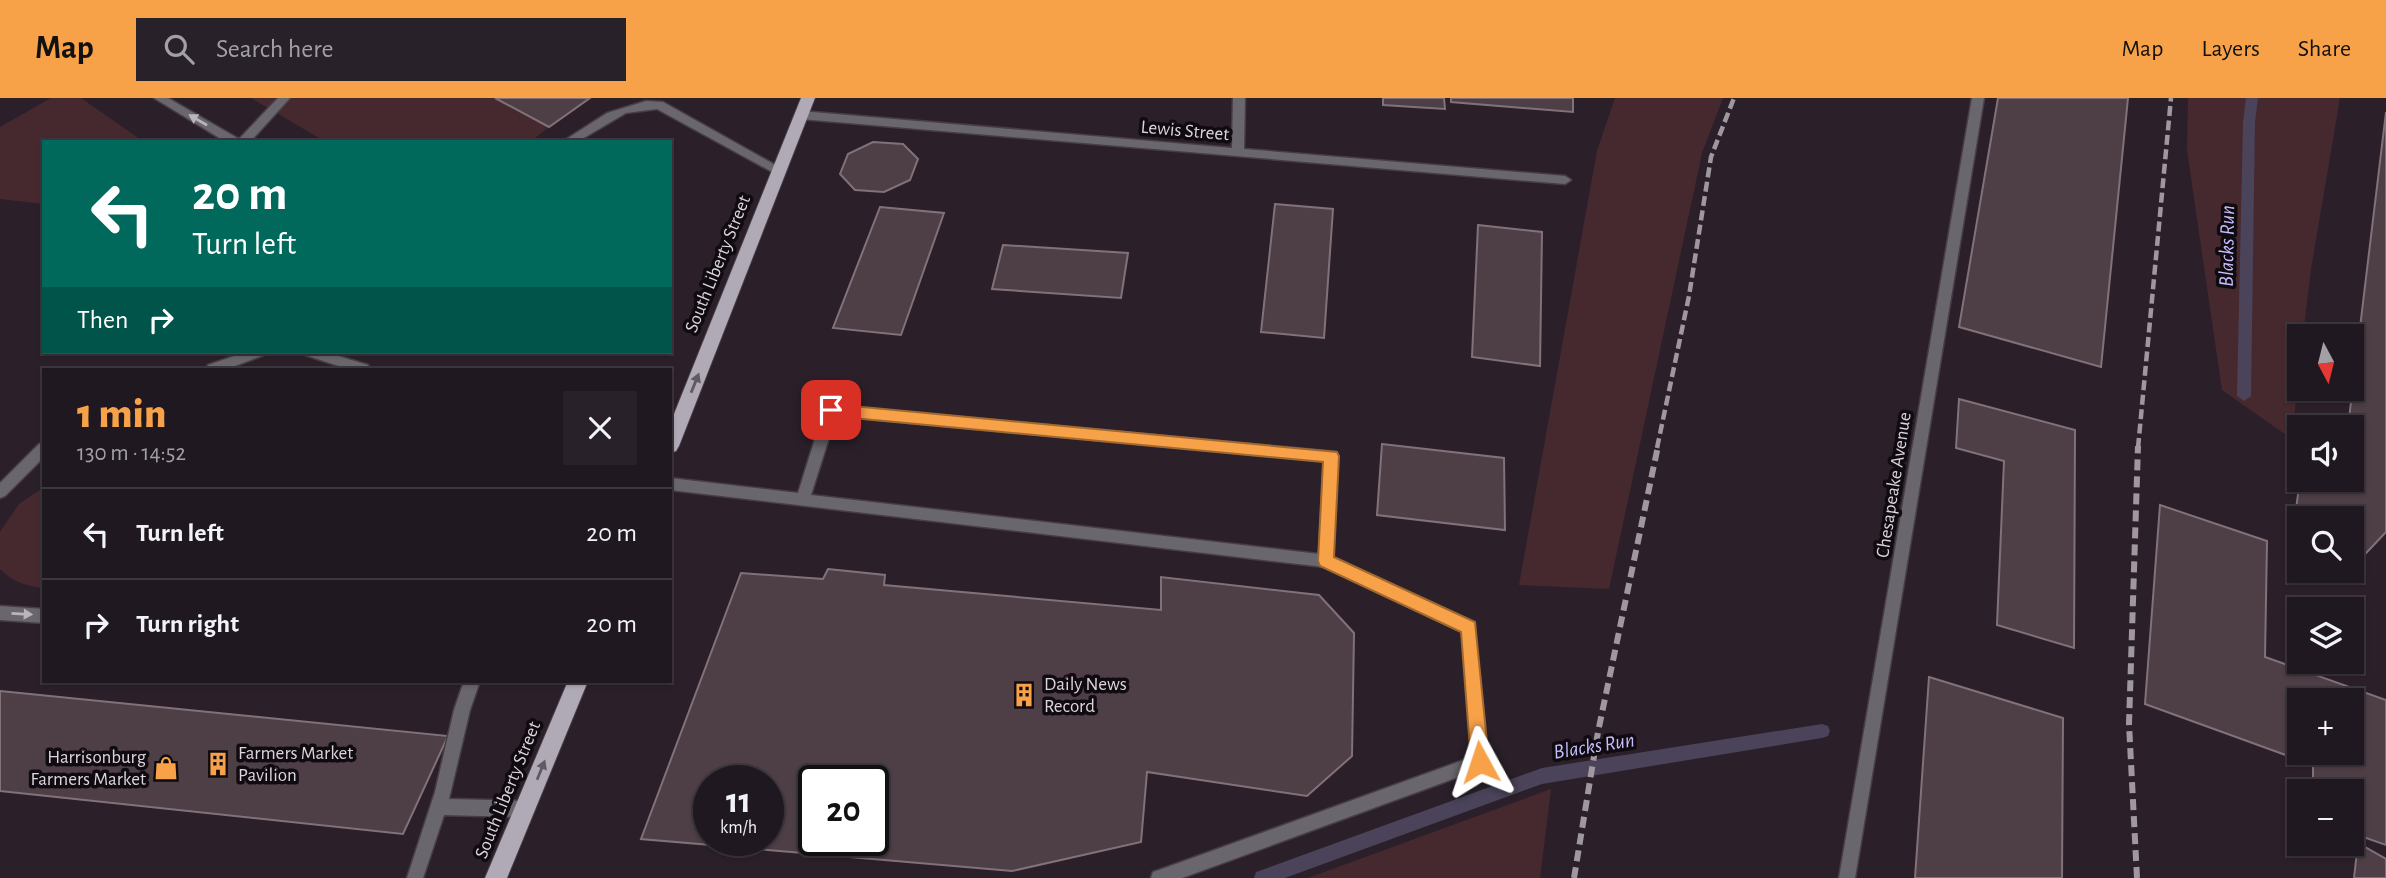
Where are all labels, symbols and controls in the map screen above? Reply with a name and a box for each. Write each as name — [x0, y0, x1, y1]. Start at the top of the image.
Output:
search box — [136, 18, 626, 81]
icon: search — [160, 30, 198, 68]
text: Map — [35, 32, 94, 65]
text: Search here — [216, 36, 334, 62]
text: Map — [2121, 37, 2163, 61]
text: Layers — [2201, 37, 2260, 61]
text: Share — [2298, 37, 2351, 61]
one-way arrow — [188, 114, 207, 126]
street label: Lewis Street — [1140, 118, 1230, 144]
icon: left — [77, 168, 168, 259]
text: 20 m — [192, 170, 288, 219]
street label: South Liberty Street — [682, 193, 754, 335]
water label: Blacks Run — [2216, 205, 2238, 287]
text: Turn left — [192, 228, 296, 260]
icon: right — [142, 301, 180, 339]
text: Then — [77, 307, 128, 333]
north arrow — [2287, 324, 2364, 401]
map controls — [2287, 324, 2364, 856]
one-way arrow — [690, 372, 701, 393]
pin — [801, 380, 861, 440]
button: close — [563, 391, 637, 465]
icon: arrive — [812, 391, 850, 429]
text: 1 min — [77, 393, 166, 435]
street label: Chesapeake Avenue — [1873, 411, 1915, 559]
button: sound — [2287, 415, 2364, 492]
text: 130 m · 14:52 — [77, 442, 186, 465]
button: search — [2287, 506, 2364, 583]
icon: left — [77, 515, 115, 553]
text: Turn left — [136, 520, 224, 546]
text: 20 m — [586, 520, 637, 546]
button: layers — [2287, 597, 2364, 674]
icon: right — [77, 606, 115, 644]
one-way arrow — [11, 609, 33, 620]
text: Turn right — [136, 611, 239, 637]
text: 20 m — [586, 611, 637, 637]
place label: Daily News Record — [1044, 675, 1127, 716]
building icon: Daily News Record — [1010, 681, 1038, 709]
button: + — [2287, 688, 2364, 765]
street label: South Liberty Street — [472, 719, 544, 861]
position arrow — [1443, 725, 1517, 799]
water label: Blacks Run — [1552, 729, 1636, 763]
place label: Farmers Market Pavilion — [238, 744, 353, 785]
place label: Harrisonburg Farmers Market — [31, 748, 147, 789]
building icon: Farmers Market Pavilion — [204, 750, 232, 778]
shop icon: Harrisonburg Farmers Market — [152, 754, 180, 782]
one-way arrow — [536, 759, 547, 780]
speed limit sign: 20 — [798, 765, 889, 856]
button: − — [2287, 779, 2364, 856]
text: 11 — [726, 784, 751, 819]
text: km/h — [720, 819, 757, 837]

